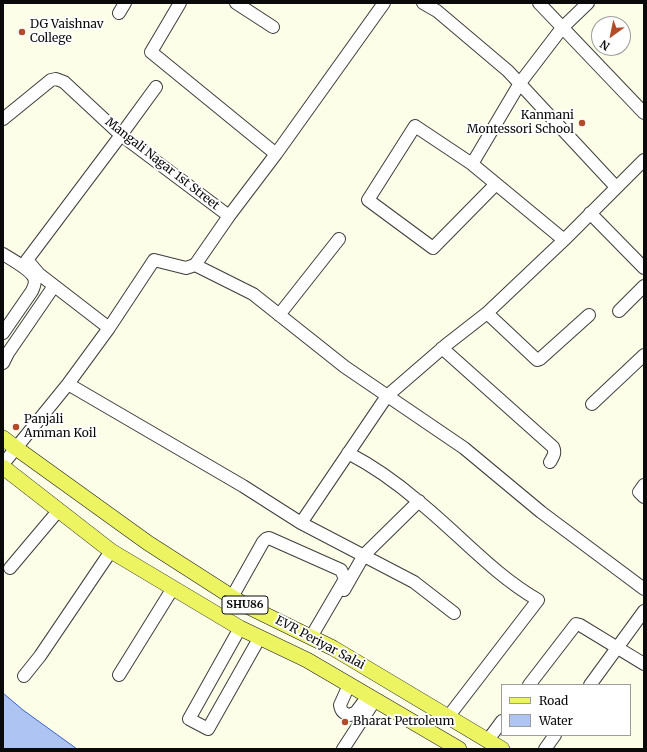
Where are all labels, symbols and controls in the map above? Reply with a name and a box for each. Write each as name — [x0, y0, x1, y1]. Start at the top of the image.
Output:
north arrow — [591, 16, 631, 56]
place label: DG Vaishnav College — [30, 18, 103, 46]
marker: DG Vaishnav College — [17, 27, 27, 37]
text: N — [598, 37, 612, 53]
place label: Kanmani Montessori School — [467, 109, 574, 137]
street label: Mangali Nagar 1st Street — [102, 115, 222, 213]
marker: Kanmani Montessori School — [577, 118, 587, 128]
place label: Panjali Amman Koil — [24, 413, 96, 441]
marker: Panjali Amman Koil — [11, 422, 21, 432]
road number: SHU86 — [222, 596, 268, 614]
street label: EVR Periyar Salai — [273, 613, 367, 673]
legend — [501, 684, 631, 736]
text: Road — [539, 693, 568, 708]
text: Water — [539, 713, 573, 728]
place label: Bharat Petroleum — [353, 715, 454, 729]
marker: Bharat Petroleum — [340, 717, 350, 727]

